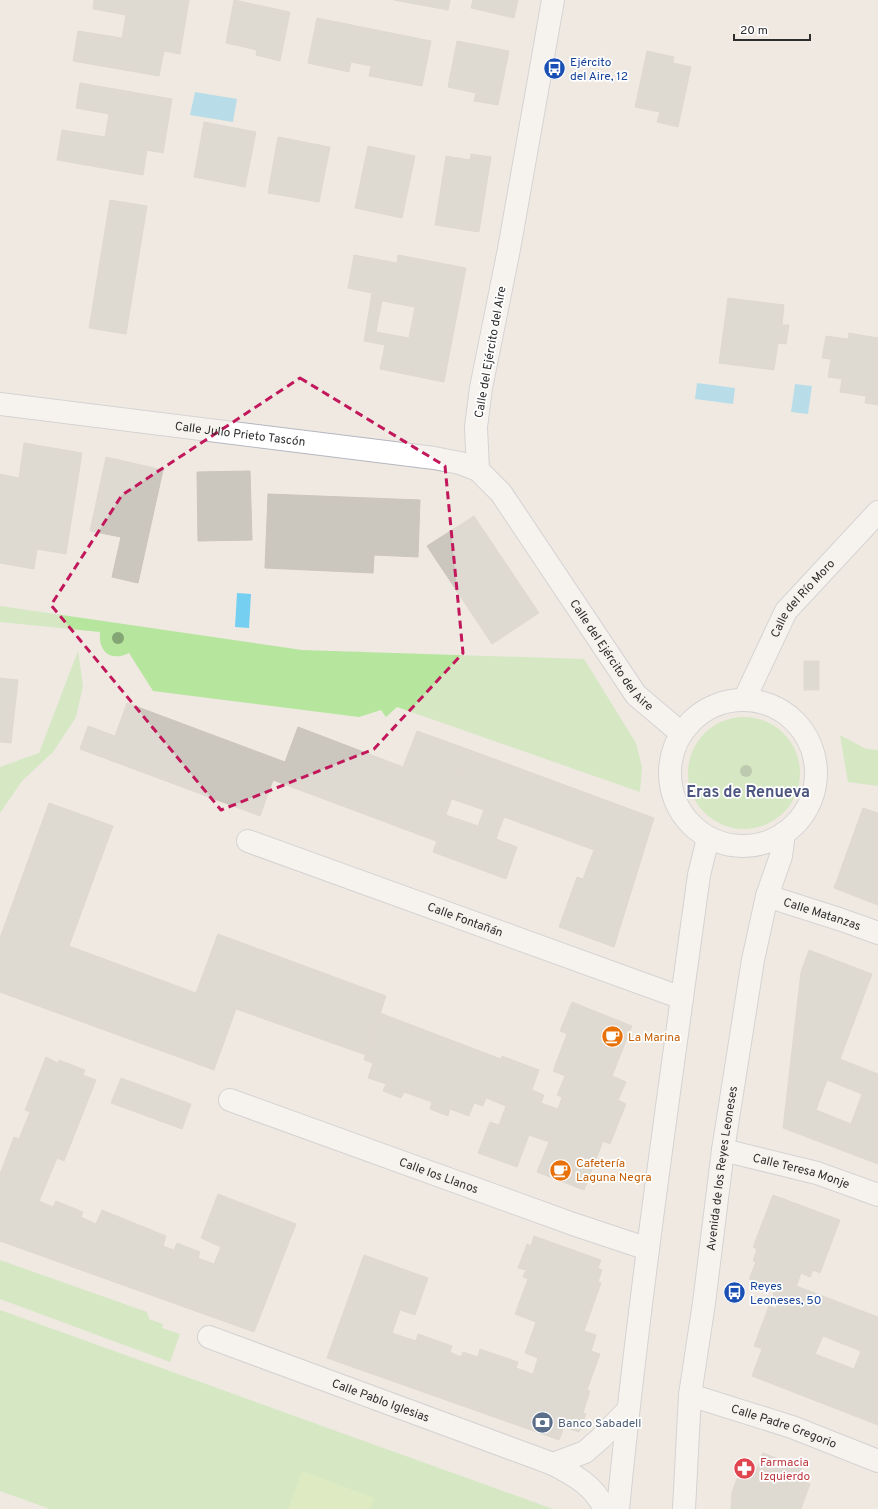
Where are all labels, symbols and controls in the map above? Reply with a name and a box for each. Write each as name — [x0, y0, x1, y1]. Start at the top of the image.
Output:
scale bar — [734, 16, 810, 42]
text: 20 m — [740, 23, 768, 39]
place label: Ejército del Aire, 12 — [570, 55, 628, 85]
bus stop icon: Ejército del Aire, 12 — [541, 56, 567, 82]
street label: Calle del Ejército del Aire — [471, 285, 510, 419]
street label: Calle Julio Prieto Tascón — [174, 419, 306, 451]
street label: Calle del Río Moro — [767, 556, 839, 641]
street label: Calle del Ejército del Aire — [565, 597, 656, 715]
district label: Eras de Renueva — [686, 783, 810, 803]
street label: Calle Matanzas — [781, 895, 863, 935]
street label: Calle Fontañán — [425, 899, 505, 942]
cafe icon: La Marina — [599, 1024, 625, 1050]
place label: La Marina — [628, 1030, 680, 1046]
street label: Avenida de los Reyes Leoneses — [704, 1085, 742, 1252]
street label: Calle Teresa Monje — [751, 1151, 852, 1193]
street label: Calle los Llanos — [397, 1155, 480, 1198]
place label: Cafetería Laguna Negra — [576, 1156, 652, 1186]
cafe icon: Cafetería Laguna Negra — [548, 1157, 574, 1183]
place label: Reyes Leoneses, 50 — [750, 1279, 821, 1309]
bus stop icon: Reyes Leoneses, 50 — [721, 1280, 747, 1306]
street label: Calle Pablo Iglesias — [329, 1376, 431, 1427]
street label: Calle Padre Gregorio — [729, 1401, 839, 1453]
bank icon: Banco Sabadell — [529, 1410, 555, 1436]
place label: Banco Sabadell — [558, 1416, 641, 1432]
place label: Farmacia Izquierdo — [760, 1455, 811, 1485]
pharmacy icon: Farmacia Izquierdo — [732, 1456, 758, 1482]

